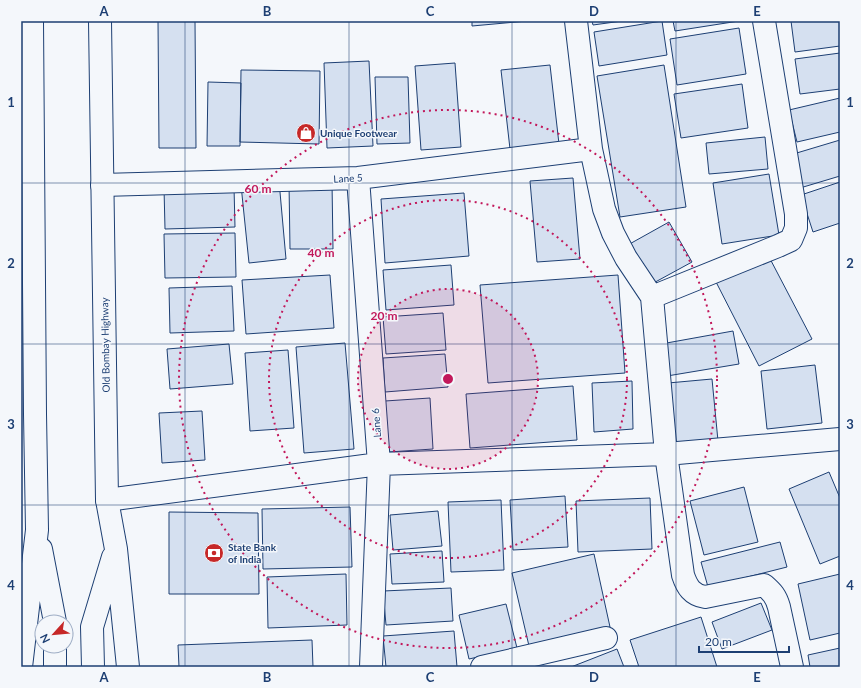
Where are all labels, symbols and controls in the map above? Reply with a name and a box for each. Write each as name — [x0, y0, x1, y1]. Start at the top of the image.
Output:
text: A — [98, 3, 109, 19]
text: B — [263, 3, 272, 19]
text: C — [426, 3, 435, 19]
text: D — [589, 3, 599, 19]
text: E — [753, 3, 761, 19]
text: 1 — [7, 94, 15, 110]
text: 1 — [846, 94, 854, 110]
shop icon: Unique Footwear — [295, 122, 317, 144]
place label: Unique Footwear — [320, 127, 397, 139]
street label: Lane 5 — [333, 171, 363, 185]
text: 60 m — [245, 181, 271, 196]
text: 40 m — [308, 245, 334, 260]
text: 2 — [7, 255, 15, 271]
text: 2 — [846, 255, 854, 271]
street label: Old Bombay Highway — [98, 296, 112, 393]
text: 20 m — [371, 308, 397, 323]
centre of rings — [441, 372, 455, 386]
street label: Lane 6 — [369, 408, 383, 438]
text: 3 — [7, 416, 15, 432]
text: 3 — [846, 416, 854, 432]
place label: State Bank of India — [228, 541, 277, 565]
bank icon: State Bank of India — [203, 542, 225, 564]
text: 4 — [7, 577, 15, 593]
text: 4 — [846, 577, 854, 593]
north arrow — [34, 614, 74, 654]
scale bar — [699, 628, 789, 654]
text: N — [37, 632, 52, 645]
text: 20 m — [705, 634, 732, 649]
text: A — [98, 669, 109, 685]
text: B — [263, 669, 272, 685]
text: C — [426, 669, 435, 685]
text: D — [589, 669, 599, 685]
text: E — [753, 669, 761, 685]

